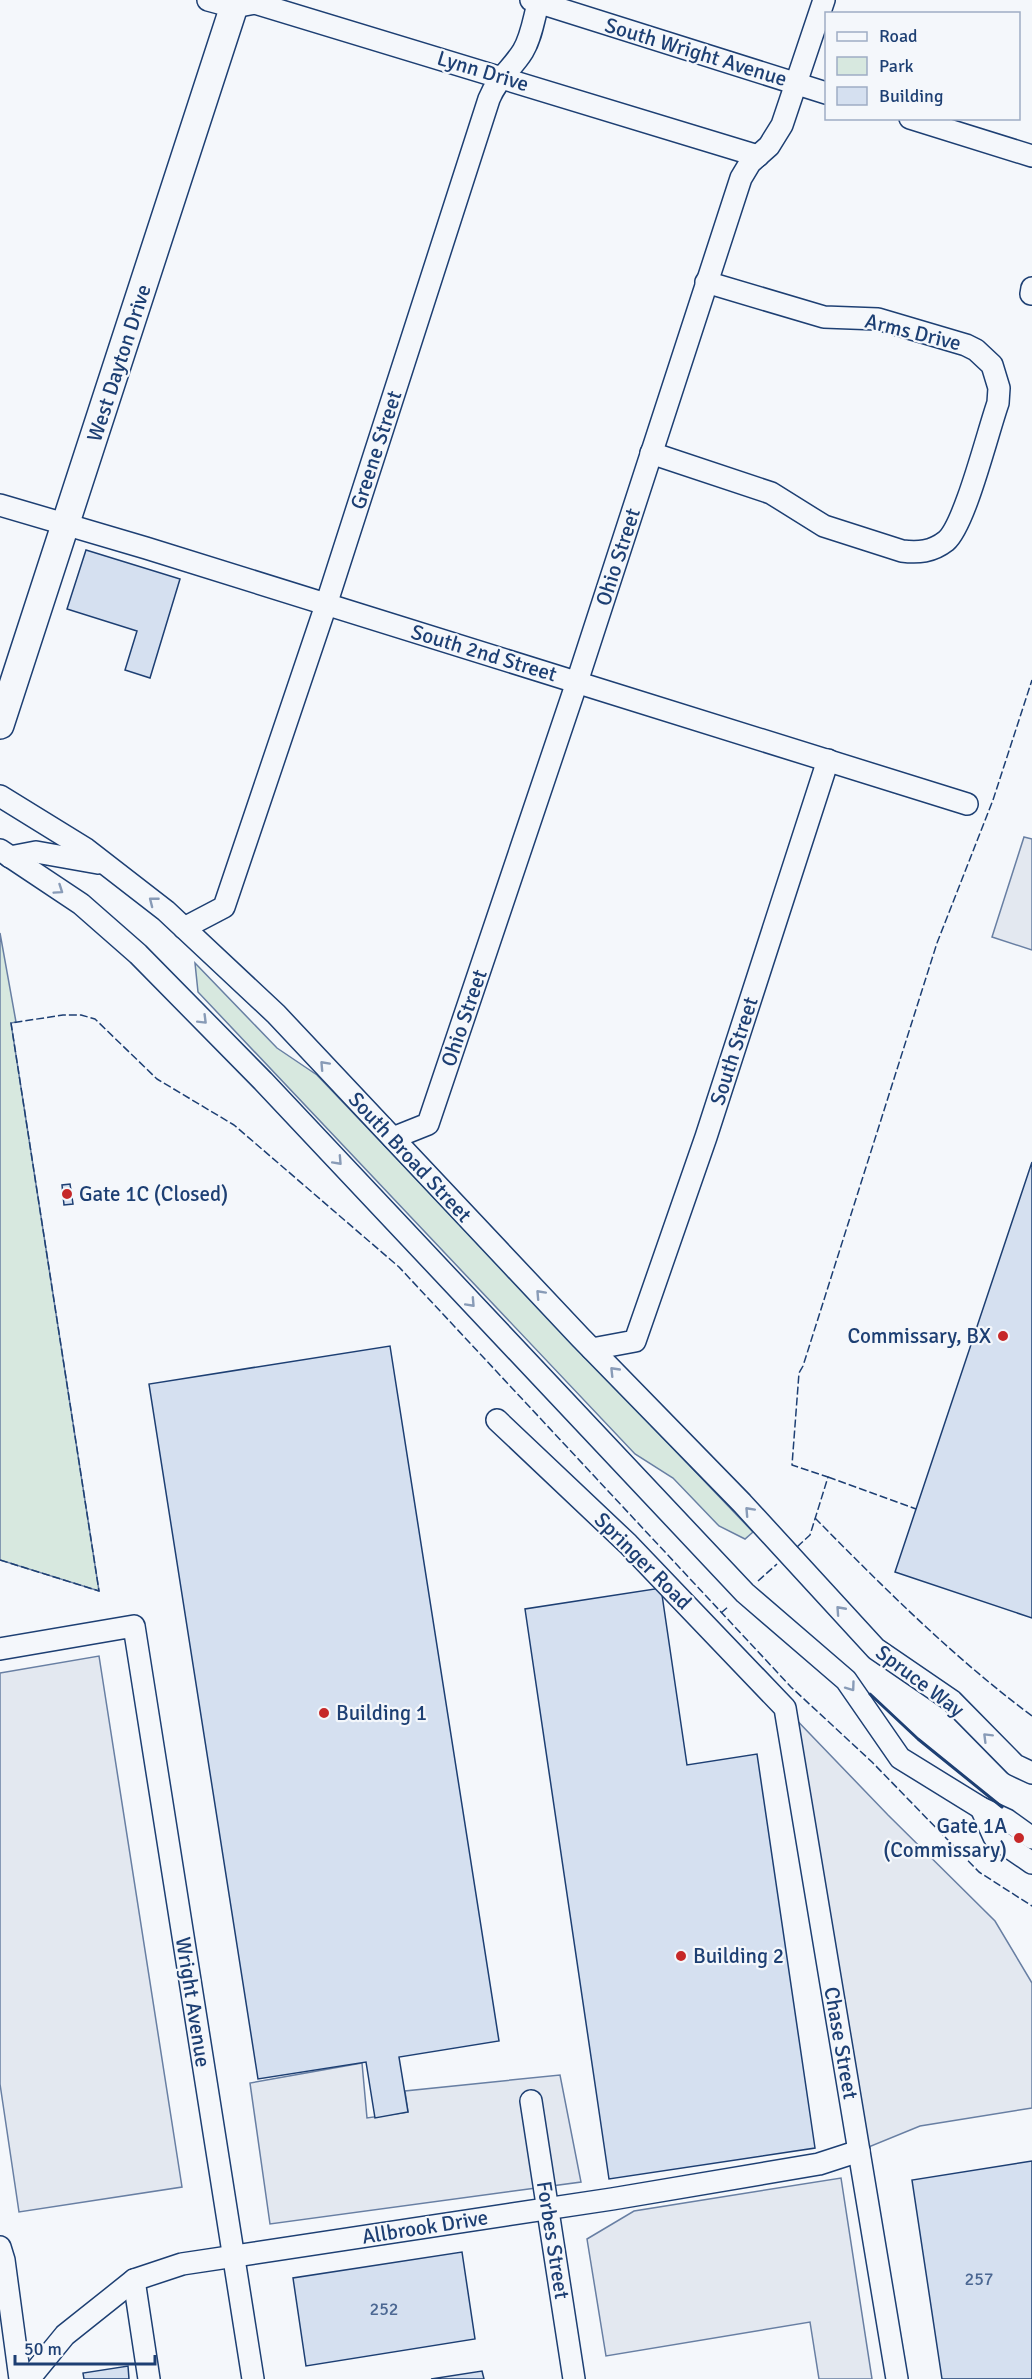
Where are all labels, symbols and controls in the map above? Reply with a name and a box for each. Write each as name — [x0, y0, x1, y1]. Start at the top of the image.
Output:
street label: South Wright Avenue — [602, 12, 790, 92]
legend — [825, 12, 1020, 120]
text: Road — [879, 25, 918, 47]
street label: Lynn Drive — [434, 45, 532, 97]
text: Park — [879, 55, 914, 77]
text: Building — [879, 85, 943, 107]
street label: West Dayton Drive — [81, 281, 157, 445]
street label: Arms Drive — [862, 308, 964, 356]
street label: Greene Street — [345, 387, 407, 513]
street label: Ohio Street — [590, 505, 646, 609]
street label: South 2nd Street — [408, 619, 560, 687]
one-way arrow — [52, 882, 63, 893]
one-way arrow — [149, 897, 160, 908]
street label: Ohio Street — [435, 966, 493, 1070]
street label: South Street — [704, 994, 764, 1108]
one-way arrow — [196, 1013, 207, 1023]
one-way arrow — [320, 1061, 331, 1072]
street label: South Broad Street — [343, 1086, 477, 1228]
one-way arrow — [331, 1154, 342, 1165]
place label: Gate 1C (Closed) — [79, 1181, 228, 1207]
marker: Gate 1C (Closed) — [60, 1187, 74, 1201]
one-way arrow — [536, 1291, 547, 1301]
one-way arrow — [464, 1296, 475, 1307]
place label: Commissary, BX — [847, 1323, 991, 1349]
marker: Commissary, BX — [996, 1329, 1010, 1343]
one-way arrow — [610, 1367, 621, 1378]
street label: Springer Road — [589, 1507, 697, 1615]
one-way arrow — [745, 1507, 756, 1518]
one-way arrow — [836, 1607, 847, 1617]
street label: Spruce Way — [871, 1639, 970, 1723]
one-way arrow — [844, 1681, 855, 1692]
place label: Building 1 — [336, 1700, 427, 1726]
marker: Building 1 — [317, 1706, 331, 1720]
one-way arrow — [984, 1733, 995, 1744]
place label: Gate 1A (Commissary) — [883, 1813, 1007, 1863]
marker: Gate 1A (Commissary) — [1012, 1831, 1026, 1845]
street label: Wright Avenue — [170, 1935, 216, 2069]
place label: Building 2 — [693, 1943, 784, 1969]
marker: Building 2 — [674, 1949, 688, 1963]
street label: Chase Street — [818, 1985, 864, 2101]
street label: Forbes Street — [531, 2179, 575, 2301]
street label: Allbrook Drive — [360, 2204, 490, 2250]
house number: 257 — [964, 2268, 994, 2290]
house number: 252 — [369, 2298, 399, 2320]
scale bar — [15, 2328, 154, 2366]
text: 50 m — [24, 2338, 62, 2360]

